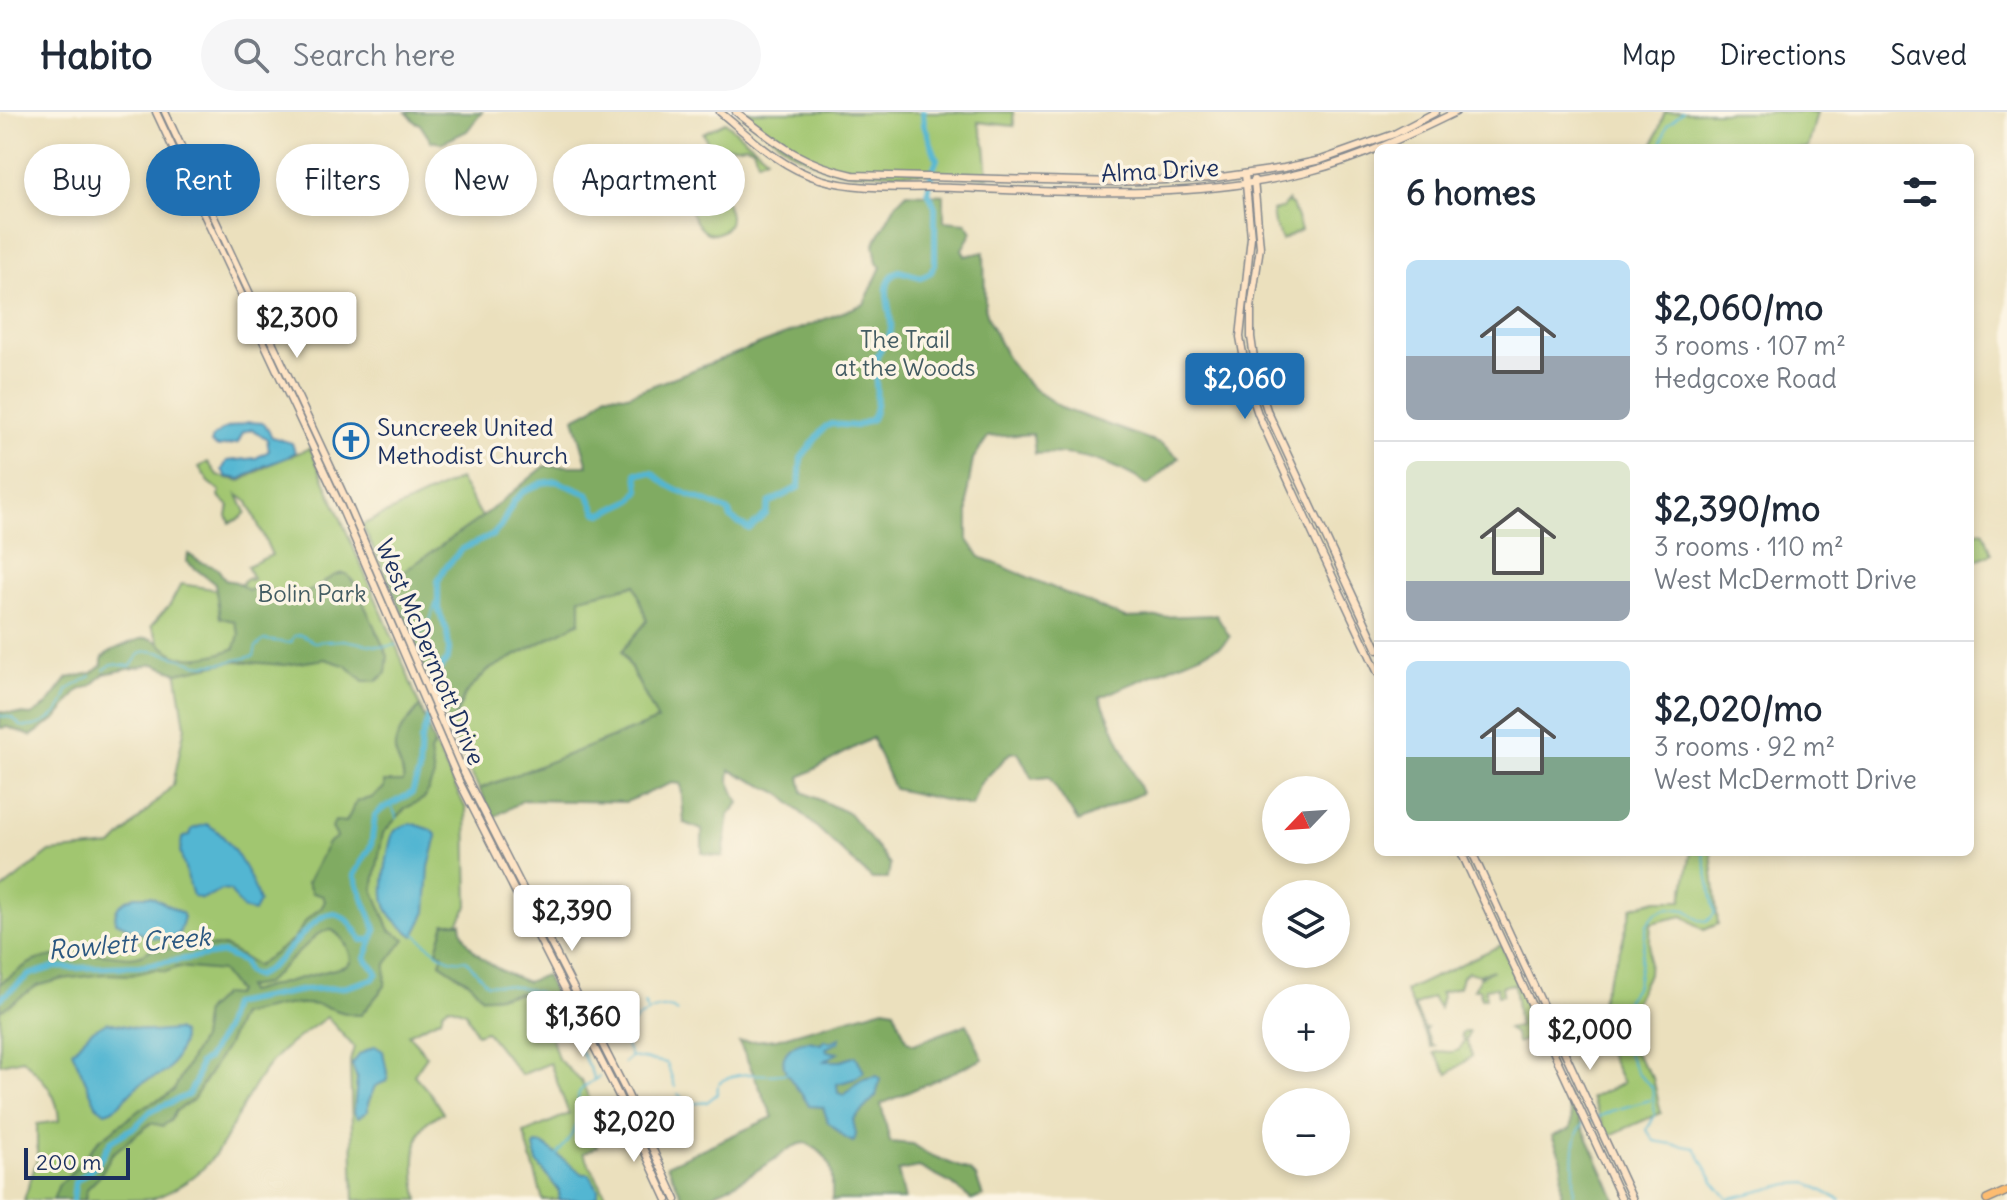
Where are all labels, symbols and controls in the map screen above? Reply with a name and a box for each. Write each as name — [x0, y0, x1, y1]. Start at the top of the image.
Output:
search box — [201, 19, 761, 91]
text: Habito — [40, 32, 153, 79]
icon: search — [229, 33, 273, 77]
text: Search here — [293, 36, 455, 74]
text: Map — [1621, 37, 1676, 73]
text: Directions — [1720, 37, 1846, 73]
text: Saved — [1890, 37, 1967, 73]
chip: Buy — [24, 144, 130, 216]
chip: Rent — [146, 144, 260, 216]
chip: Filters — [276, 144, 409, 216]
chip: New — [425, 144, 537, 216]
chip: Apartment — [553, 144, 745, 216]
street label: Alma Drive — [1100, 152, 1220, 188]
icon: filters — [1898, 170, 1942, 214]
text: 6 homes — [1406, 171, 1536, 214]
text: $2,060/mo — [1654, 286, 1823, 329]
pin: $2,300 — [232, 292, 362, 360]
icon: home — [1470, 292, 1566, 388]
text: $2,300 — [255, 301, 339, 334]
park label: The Trail at the Woods — [834, 324, 976, 382]
text: 3 rooms · 107 m² — [1654, 329, 1846, 362]
pin: $2,060 — [1180, 353, 1310, 421]
text: $2,060 — [1203, 362, 1287, 395]
text: Hedgcoxe Road — [1654, 362, 1837, 395]
place label: Suncreek United Methodist Church — [377, 412, 568, 470]
church icon: Suncreek United Methodist Church — [332, 422, 370, 460]
text: $2,390/mo — [1654, 487, 1820, 530]
icon: home — [1470, 493, 1566, 589]
text: 3 rooms · 110 m² — [1654, 530, 1844, 563]
street label: West McDermott Drive — [370, 534, 492, 770]
text: West McDermott Drive — [1654, 563, 1917, 596]
park label: Bolin Park — [257, 578, 367, 608]
text: $2,020/mo — [1654, 687, 1822, 730]
icon: home — [1470, 693, 1566, 789]
text: 3 rooms · 92 m² — [1654, 730, 1835, 763]
text: West McDermott Drive — [1654, 763, 1917, 796]
north arrow — [1262, 776, 1350, 864]
map controls — [1262, 776, 1350, 1176]
button: layers — [1262, 880, 1350, 968]
pin: $2,390 — [507, 885, 637, 953]
text: $2,390 — [532, 894, 612, 927]
water label: Rowlett Creek — [46, 919, 213, 967]
button: + — [1262, 984, 1350, 1072]
pin: $1,360 — [518, 991, 648, 1059]
text: $1,360 — [545, 1000, 621, 1033]
pin: $2,000 — [1525, 1004, 1655, 1072]
text: $2,000 — [1547, 1013, 1633, 1046]
button: − — [1262, 1088, 1350, 1176]
pin: $2,020 — [569, 1096, 699, 1164]
text: $2,020 — [593, 1105, 675, 1138]
scale bar — [24, 1144, 130, 1180]
text: 200 m — [36, 1148, 102, 1176]

